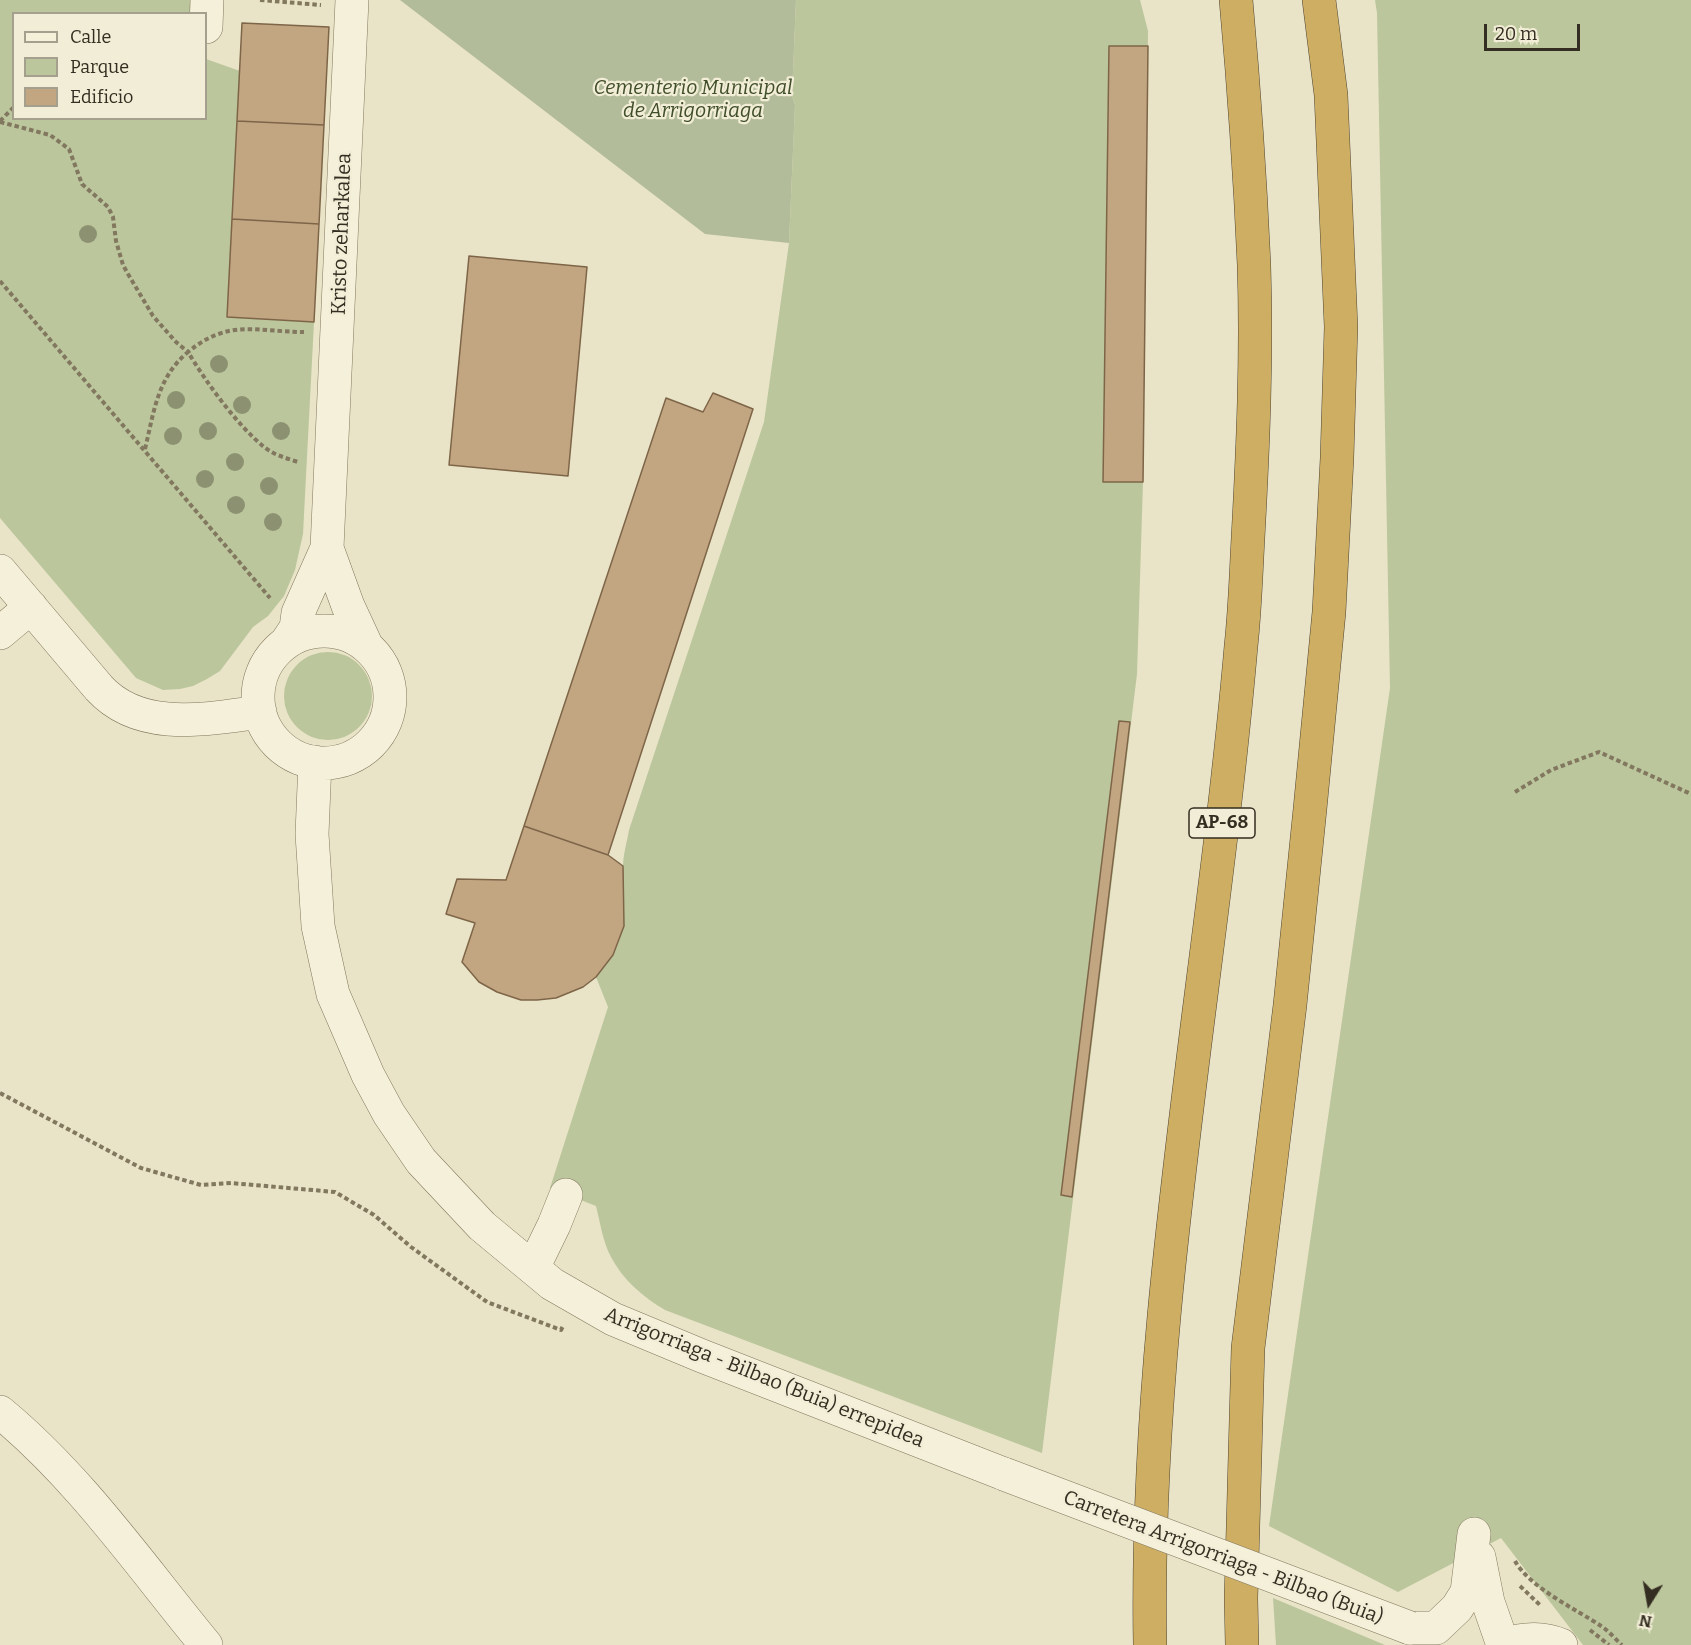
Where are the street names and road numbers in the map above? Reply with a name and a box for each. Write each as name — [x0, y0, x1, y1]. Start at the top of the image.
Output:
street label: Kristo zeharkalea — [327, 153, 357, 315]
road number: AP-68 — [1189, 808, 1255, 838]
street label: Arrigorriaga - Bilbao (Buia) errepidea — [601, 1303, 927, 1453]
street label: Carretera Arrigorriaga - Bilbao (Buia) — [1060, 1486, 1386, 1630]

